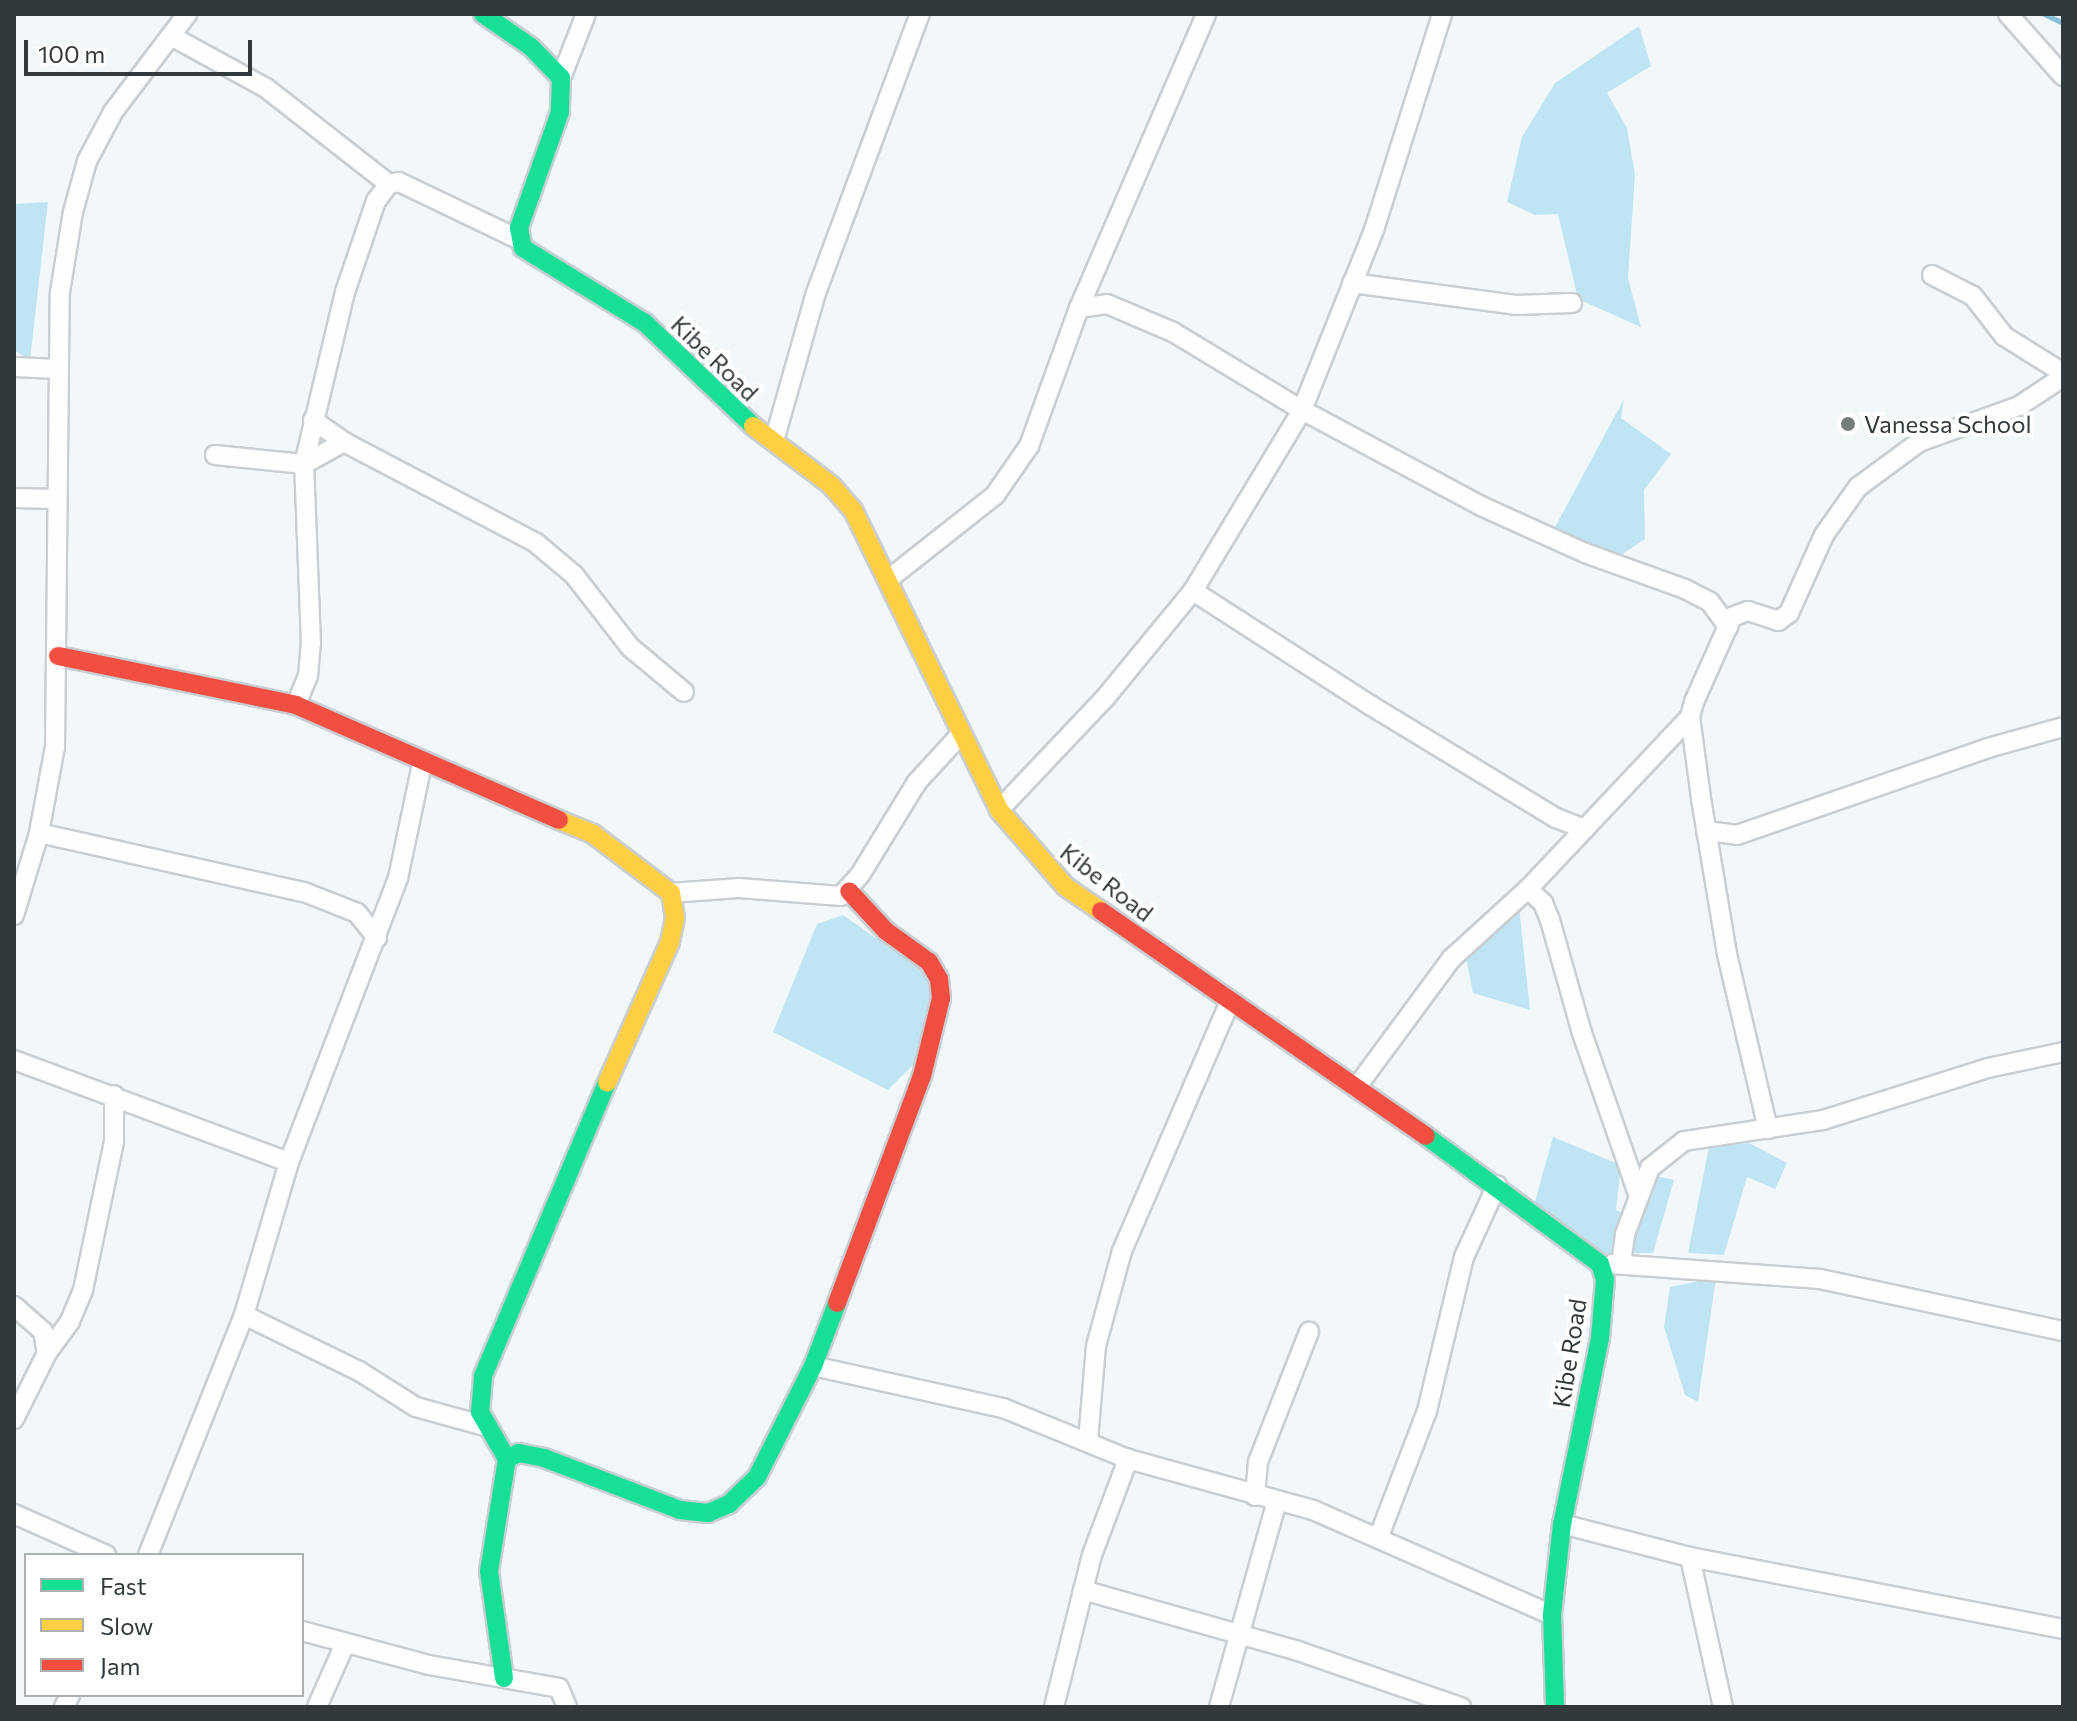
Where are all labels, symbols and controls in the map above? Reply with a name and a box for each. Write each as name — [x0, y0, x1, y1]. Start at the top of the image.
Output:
scale bar — [28, 24, 256, 74]
text: 100 m — [38, 39, 105, 68]
street label: Kibe Road — [666, 310, 764, 406]
place label: Vanessa School — [1864, 410, 2032, 438]
marker: Vanessa School — [1839, 415, 1857, 433]
street label: Kibe Road — [1055, 837, 1159, 927]
street label: Kibe Road — [1546, 1297, 1592, 1409]
legend — [24, 1553, 304, 1697]
text: Fast — [100, 1571, 147, 1600]
text: Slow — [100, 1611, 153, 1640]
text: Jam — [100, 1651, 140, 1680]

